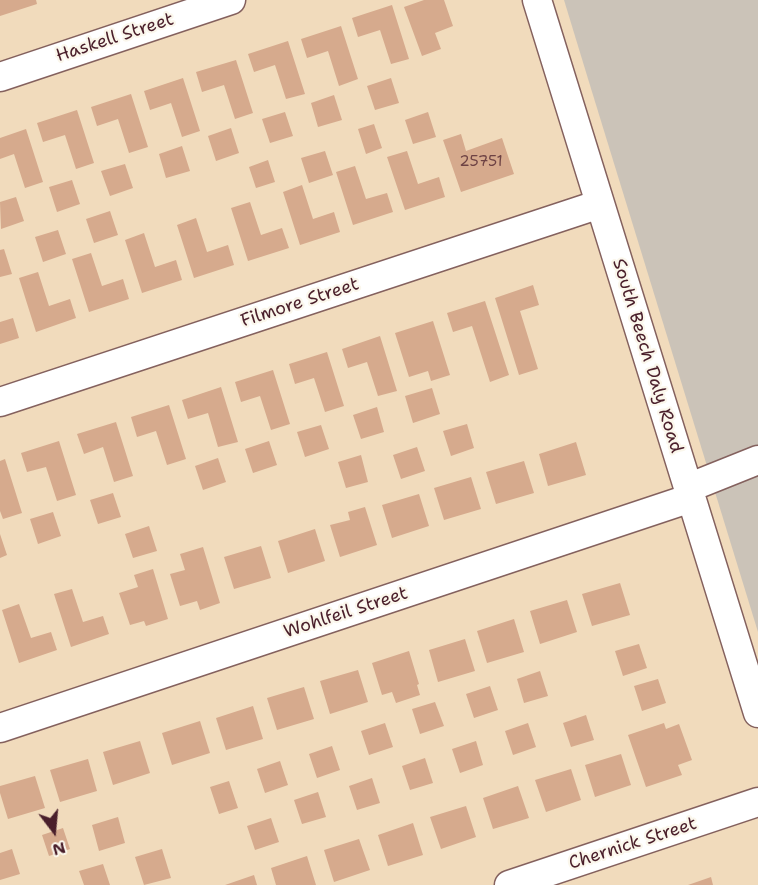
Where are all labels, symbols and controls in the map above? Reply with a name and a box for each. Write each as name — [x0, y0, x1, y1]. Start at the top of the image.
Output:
street label: Haskell Street — [53, 9, 177, 67]
house number: 25751 — [459, 153, 503, 171]
street label: South Beech Daly Road — [607, 256, 687, 456]
street label: Filmore Street — [238, 274, 362, 332]
street label: Wohlfeil Street — [281, 583, 411, 643]
north arrow — [24, 801, 84, 861]
street label: Chernick Street — [566, 813, 700, 875]
text: N — [50, 837, 68, 861]

